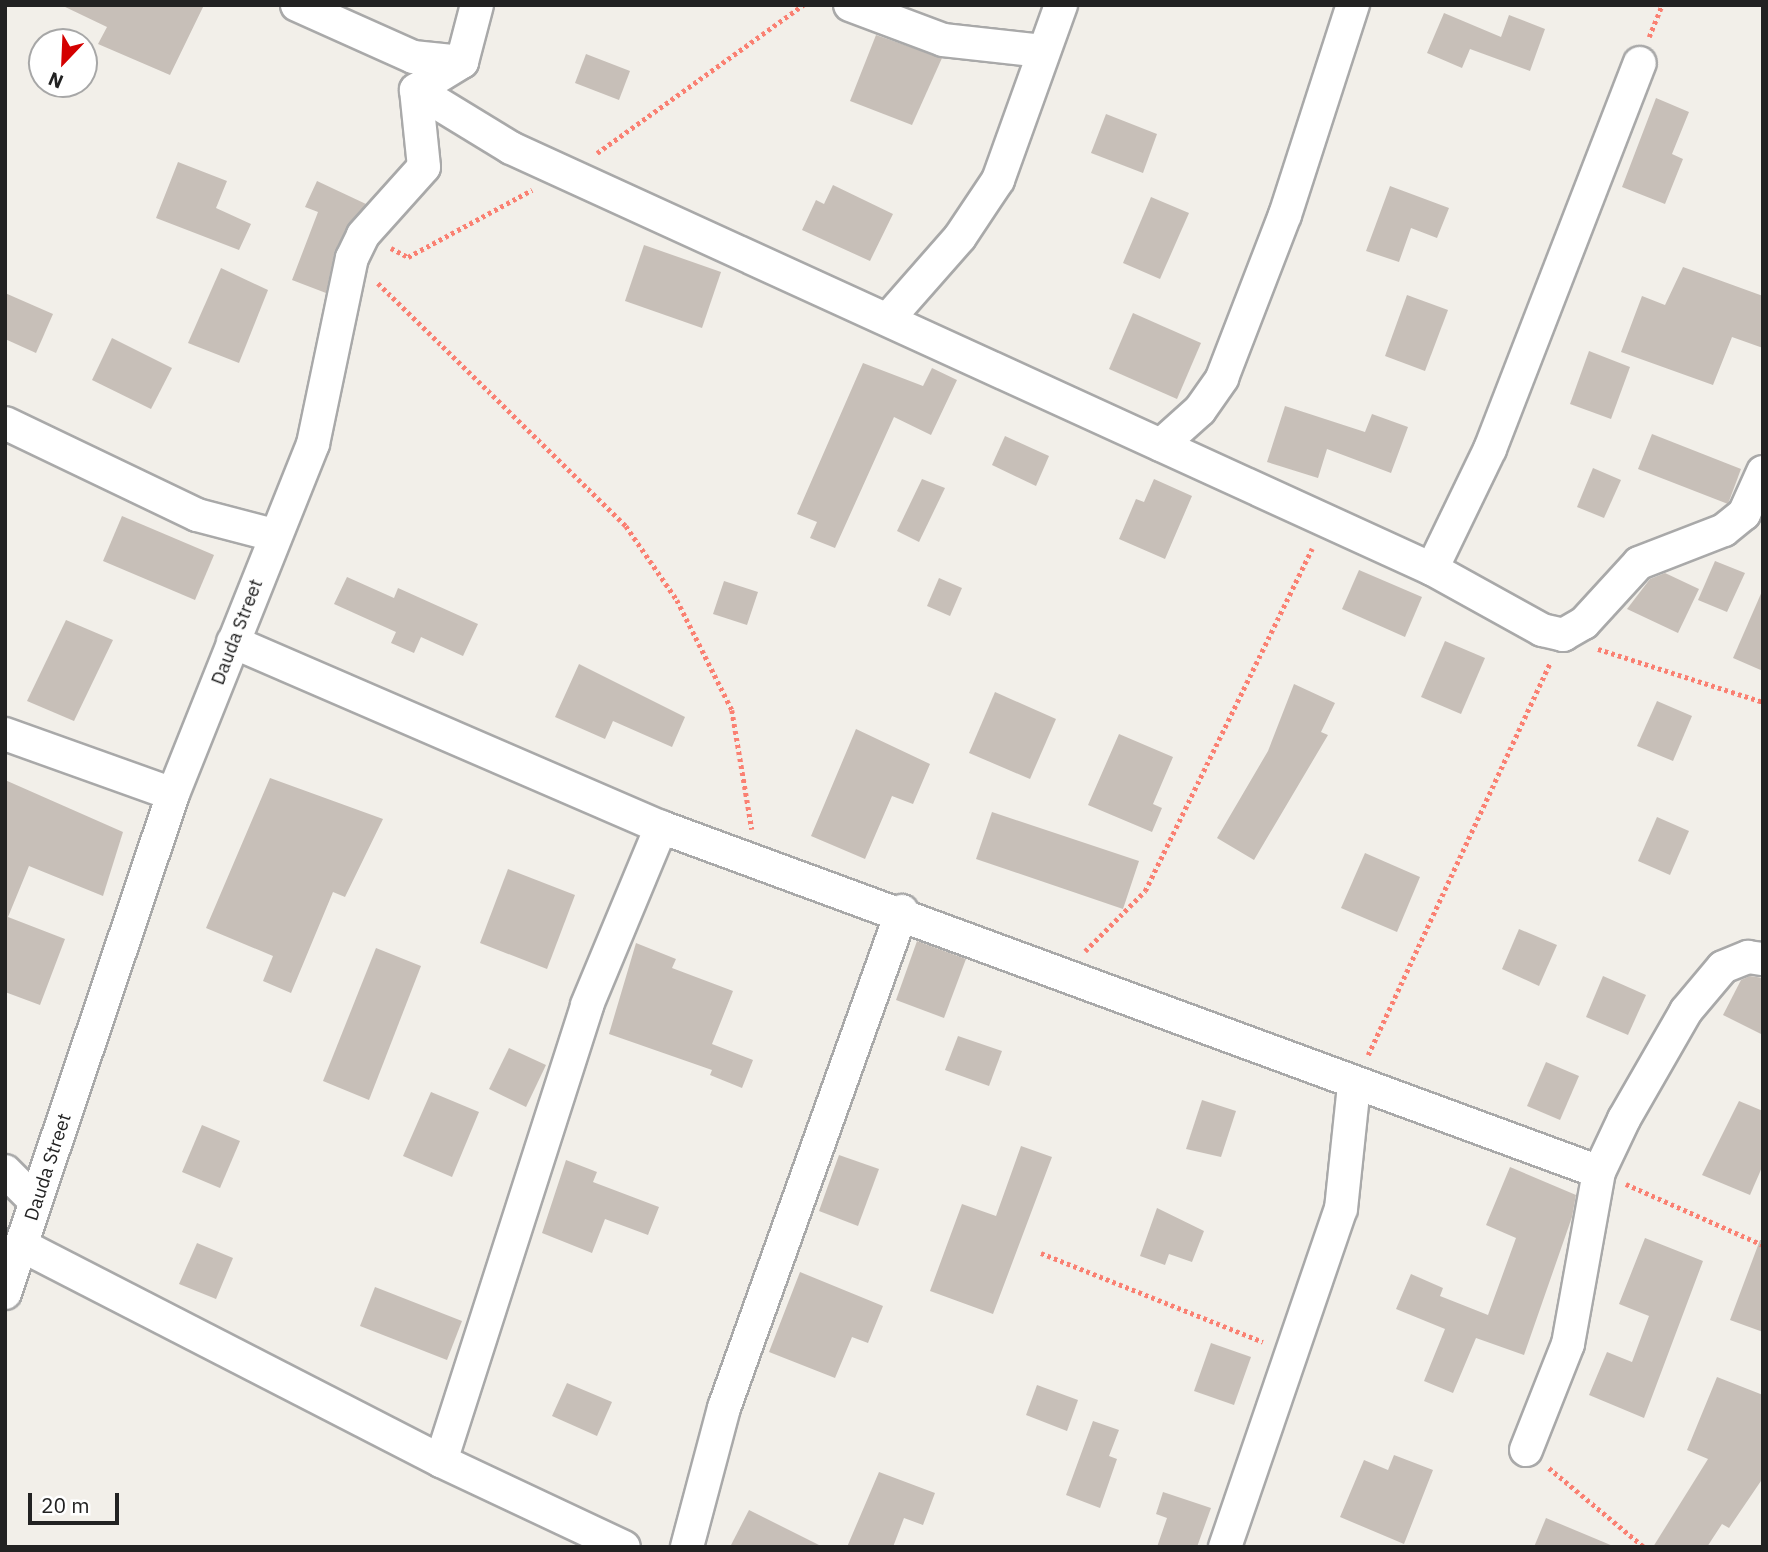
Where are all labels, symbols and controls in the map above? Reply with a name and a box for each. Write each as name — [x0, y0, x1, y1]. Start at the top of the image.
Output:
north arrow — [28, 28, 98, 98]
text: N — [45, 67, 67, 94]
street label: Dauda Street — [206, 576, 268, 688]
street label: Dauda Street — [20, 1110, 76, 1224]
scale bar — [32, 1478, 122, 1522]
text: 20 m — [41, 1491, 90, 1519]

